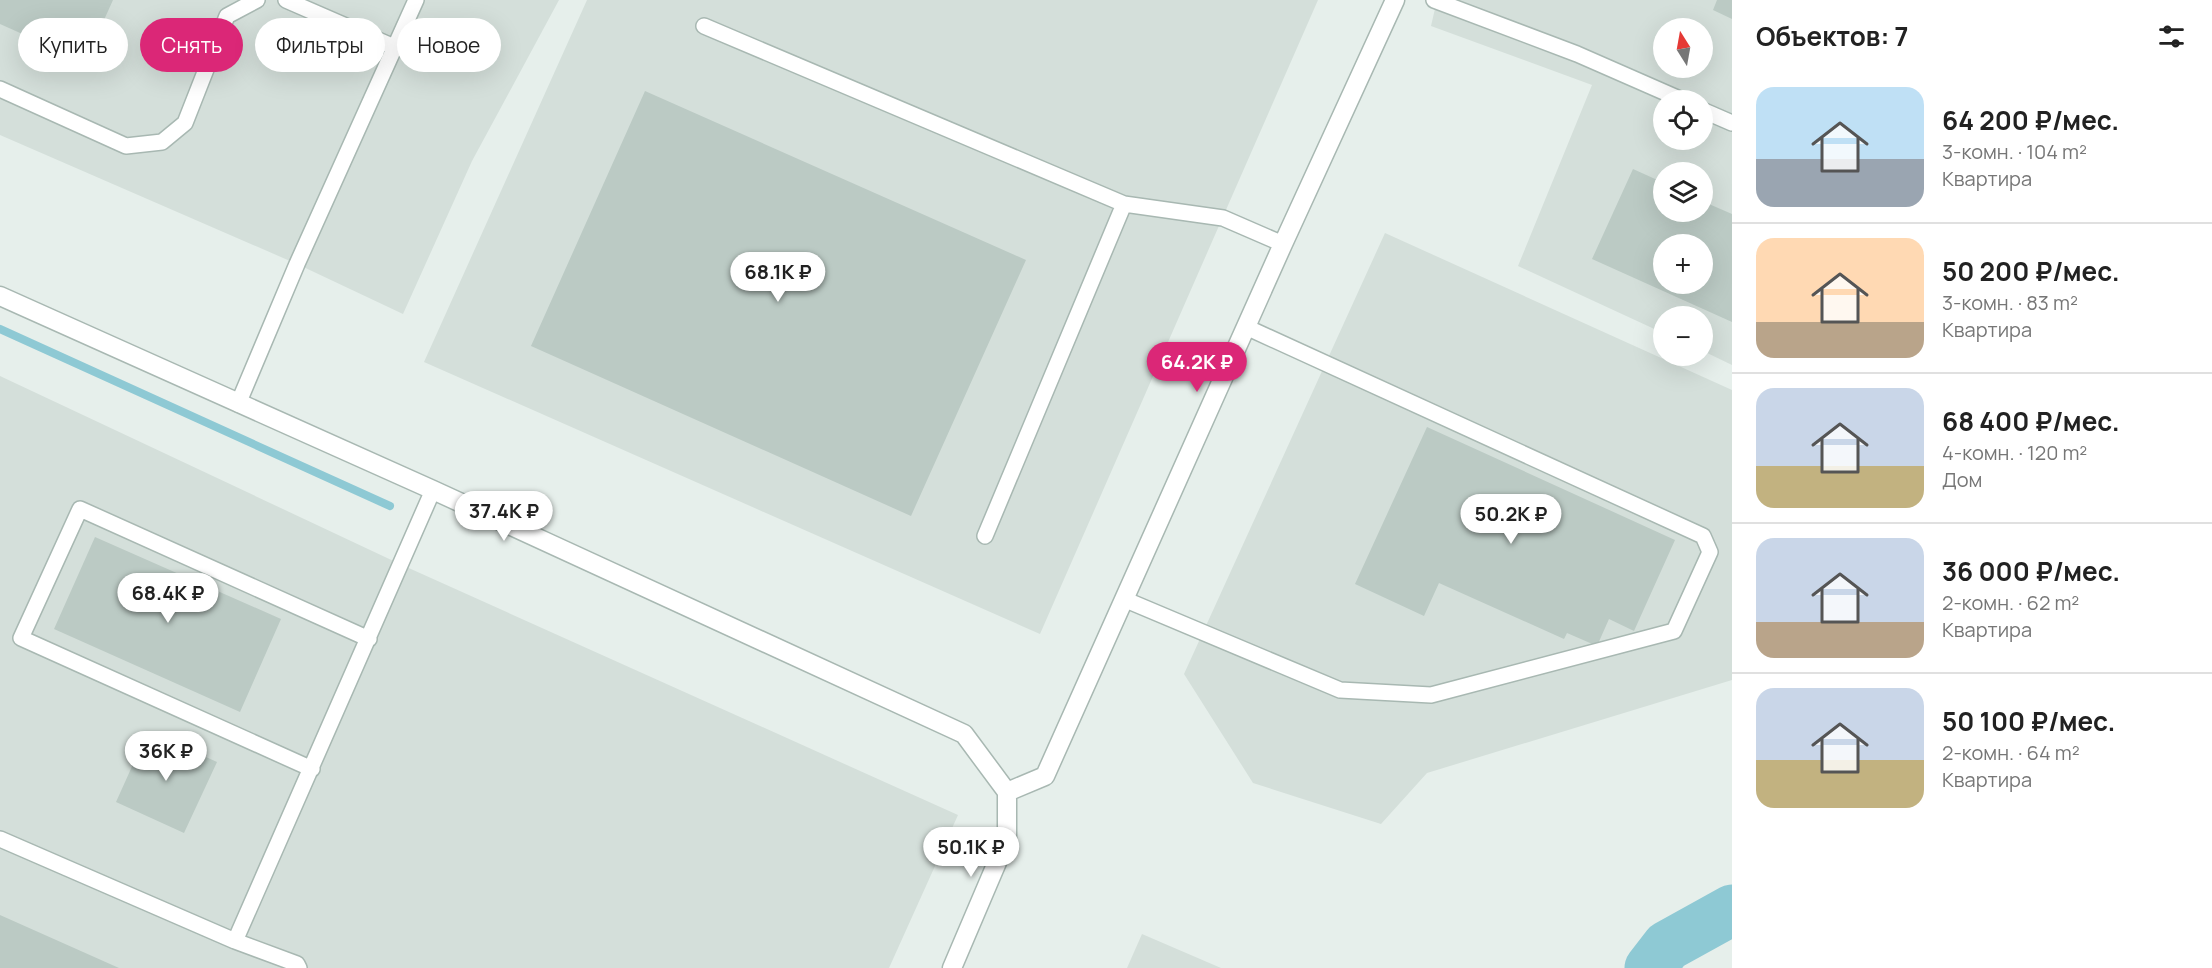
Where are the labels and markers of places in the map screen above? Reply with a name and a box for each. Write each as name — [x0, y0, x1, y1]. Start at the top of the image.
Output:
pin: 68.1K ₽ — [723, 252, 833, 303]
pin: 64.2K ₽ — [1142, 342, 1252, 393]
pin: 37.4K ₽ — [449, 491, 559, 542]
pin: 50.2K ₽ — [1456, 494, 1566, 545]
pin: 68.4K ₽ — [113, 573, 223, 624]
pin: 36K ₽ — [124, 731, 208, 782]
pin: 50.1K ₽ — [916, 827, 1026, 878]

